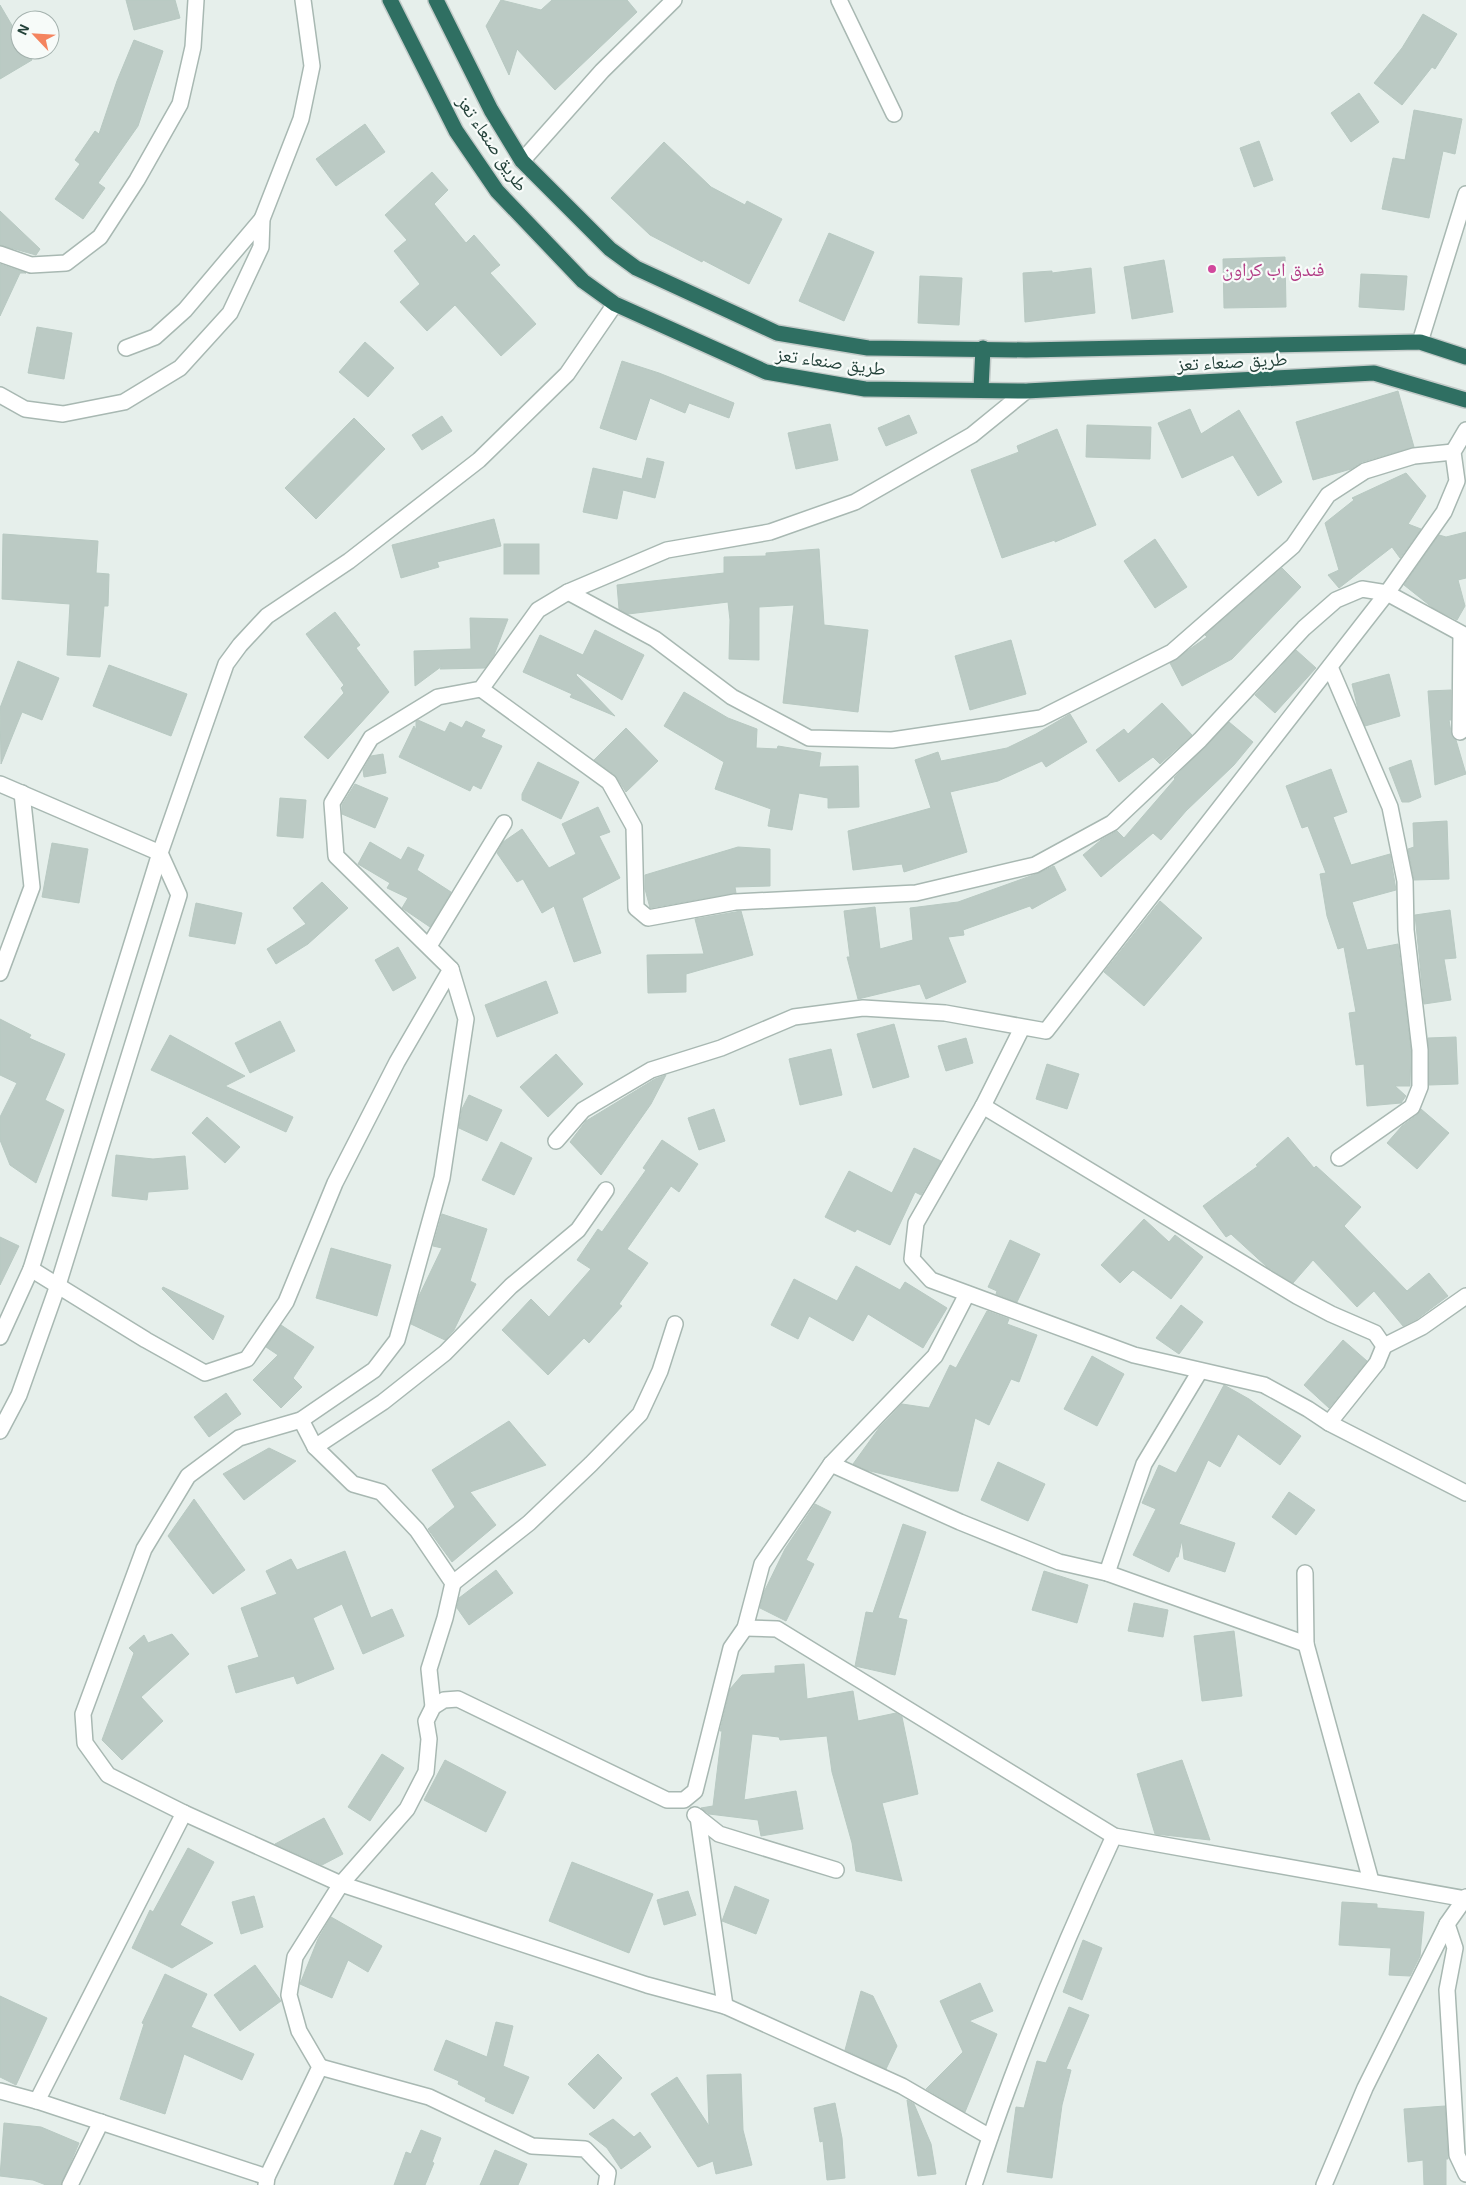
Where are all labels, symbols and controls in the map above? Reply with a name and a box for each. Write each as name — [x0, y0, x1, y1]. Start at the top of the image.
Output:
north arrow — [10, 10, 60, 60]
text: N — [13, 21, 33, 37]
street label: طريق صنعاء تعز — [451, 89, 534, 196]
place label: فندق اب كراون — [1222, 257, 1325, 281]
marker: فندق اب كراون — [1206, 263, 1218, 275]
street label: طريق صنعاء تعز — [773, 341, 888, 381]
street label: طريق صنعاء تعز — [1175, 346, 1288, 376]

